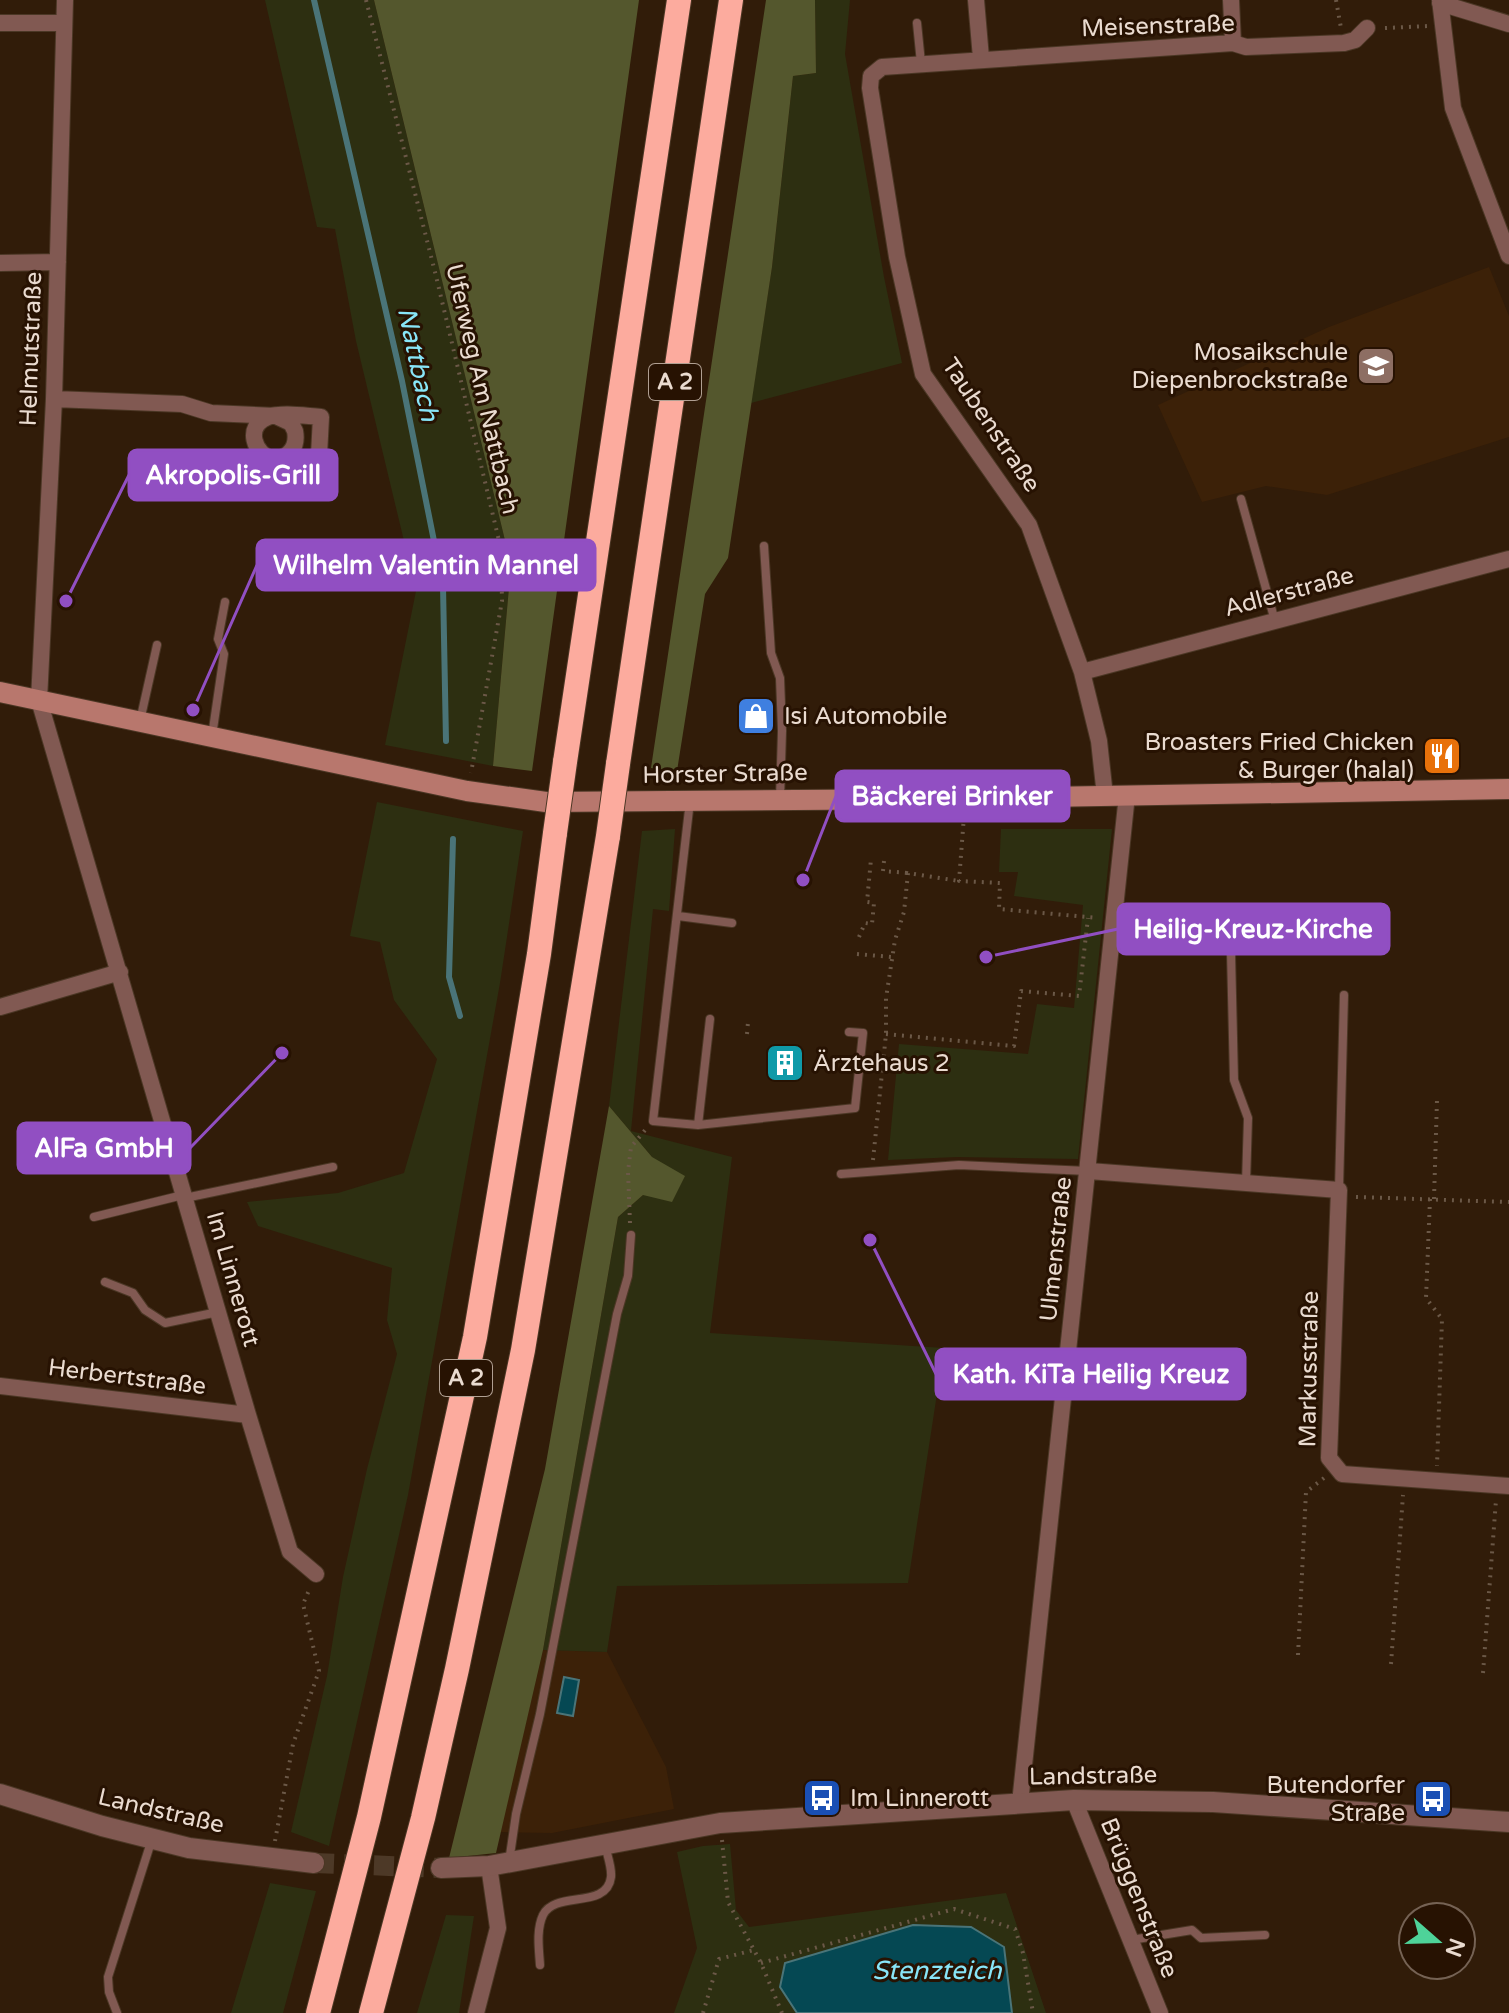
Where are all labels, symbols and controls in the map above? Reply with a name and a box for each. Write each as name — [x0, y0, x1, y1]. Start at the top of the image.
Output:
street label: Meisenstraße — [1081, 9, 1235, 43]
street label: Uferweg Am Nattbach — [439, 261, 525, 517]
street label: Helmutstraße — [14, 271, 48, 427]
water label: Nattbach — [391, 304, 445, 425]
place label: Mosaikschule Diepenbrockstraße — [1132, 338, 1348, 395]
school or university icon: Mosaikschule Diepenbrockstraße — [1355, 345, 1397, 387]
street label: Taubenstraße — [936, 352, 1046, 498]
road number: A 2 — [649, 364, 701, 400]
callout: Akropolis-Grill — [129, 450, 337, 500]
text: Akropolis-Grill — [145, 460, 321, 491]
callout: Wilhelm Valentin Mannel — [257, 540, 595, 590]
text: Wilhelm Valentin Mannel — [273, 550, 579, 581]
street label: Adlerstraße — [1221, 561, 1357, 623]
shop icon: Isi Automobile — [735, 695, 777, 737]
place label: Isi Automobile — [784, 702, 947, 731]
place label: Broasters Fried Chicken & Burger (halal) — [1144, 728, 1414, 785]
restaurant icon: Broasters Fried Chicken & Burger (halal) — [1421, 735, 1463, 777]
street label: Horster Straße — [642, 758, 808, 790]
callout: Bäckerei Brinker — [836, 771, 1069, 821]
text: Bäckerei Brinker — [851, 781, 1054, 812]
callout: Heilig-Kreuz-Kirche — [1118, 904, 1389, 954]
text: Heilig-Kreuz-Kirche — [1133, 914, 1373, 945]
building icon: Ärztehaus 2 — [764, 1042, 806, 1084]
place label: Ärztehaus 2 — [813, 1049, 950, 1078]
callout: AlFa GmbH — [18, 1123, 190, 1173]
text: AlFa GmbH — [34, 1133, 174, 1164]
street label: Ulmenstraße — [1034, 1175, 1078, 1323]
street label: Im Linnerott — [200, 1208, 266, 1350]
street label: Markusstraße — [1293, 1290, 1325, 1448]
callout: Kath. KiTa Heilig Kreuz — [936, 1349, 1245, 1399]
street label: Herbertstraße — [46, 1353, 208, 1401]
text: Kath. KiTa Heilig Kreuz — [953, 1359, 1229, 1390]
road number: A 2 — [440, 1360, 492, 1396]
street label: Landstraße — [1028, 1760, 1158, 1792]
place label: Butendorfer Straße — [1267, 1771, 1406, 1828]
bus stop icon: Im Linnerott — [801, 1777, 843, 1819]
bus stop icon: Butendorfer Straße — [1412, 1778, 1454, 1820]
street label: Landstraße — [95, 1782, 227, 1840]
place label: Im Linnerott — [850, 1784, 989, 1813]
street label: Brüggenstraße — [1094, 1814, 1184, 1982]
north arrow — [1397, 1901, 1477, 1981]
text: N — [1440, 1935, 1470, 1960]
water label: Stenzteich — [872, 1955, 1003, 1986]

